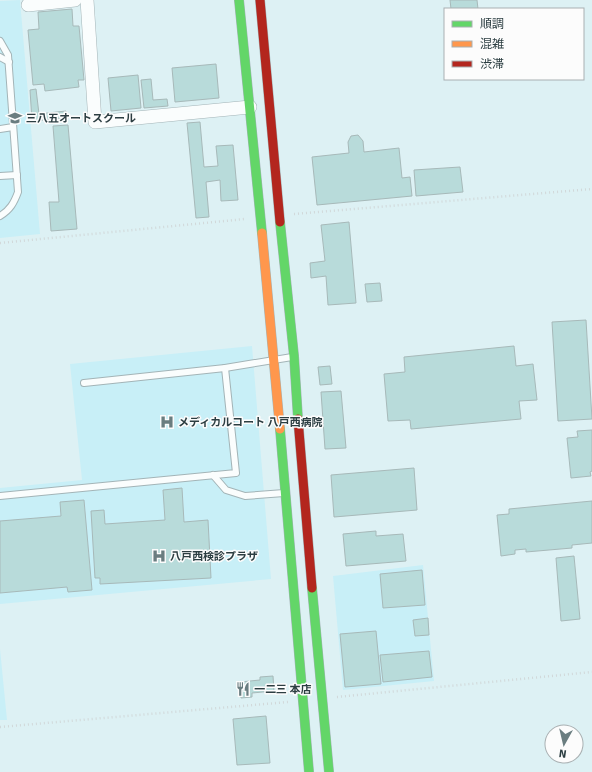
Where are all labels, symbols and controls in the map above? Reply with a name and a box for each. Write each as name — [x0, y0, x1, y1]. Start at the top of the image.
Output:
legend — [444, 8, 584, 80]
text: 順調 — [480, 17, 504, 32]
text: 混雑 — [480, 37, 504, 52]
text: 渋滞 — [480, 57, 504, 72]
school or university icon: 三八五オートスクール — [7, 110, 23, 126]
place label: 三八五オートスクール — [26, 112, 136, 125]
hospital icon: メディカルコート 八戸西病院 — [159, 414, 175, 430]
place label: メディカルコート 八戸西病院 — [178, 416, 322, 429]
hospital icon: 八戸西検診プラザ — [151, 548, 167, 564]
place label: 八戸西検診プラザ — [170, 550, 258, 563]
restaurant icon: 一二三 本店 — [235, 681, 251, 697]
place label: 一二三 本店 — [254, 683, 311, 696]
north arrow — [544, 724, 584, 764]
text: N — [558, 746, 567, 760]

